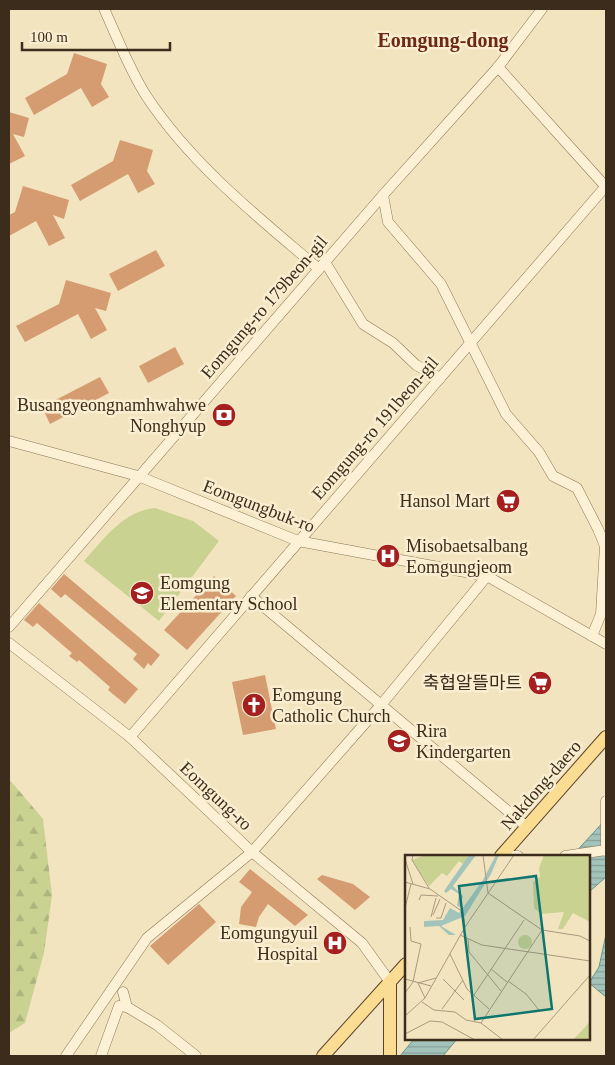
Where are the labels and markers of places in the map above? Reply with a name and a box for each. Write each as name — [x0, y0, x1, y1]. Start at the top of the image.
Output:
place label: Busangyeongnamhwahwe Nonghyup — [17, 395, 206, 436]
bank icon: Busangyeongnamhwahwe Nonghyup — [211, 402, 237, 428]
supermarket icon: Hansol Mart — [495, 488, 521, 514]
place label: Hansol Mart — [400, 491, 490, 511]
place label: Misobaetsalbang Eomgungjeom — [406, 536, 528, 577]
hospital icon: Misobaetsalbang Eomgungjeom — [375, 543, 401, 569]
place label: Eomgung Elementary School — [160, 573, 297, 614]
school or university icon: Eomgung Elementary School — [129, 580, 155, 606]
supermarket icon: 축협알뜰마트 — [527, 670, 553, 696]
place label: 축협알뜰마트 — [423, 673, 522, 693]
place label: Eomgung Catholic Church — [272, 685, 390, 726]
church icon: Eomgung Catholic Church — [241, 692, 267, 718]
place label: Rira Kindergarten — [416, 721, 511, 762]
school or university icon: Rira Kindergarten — [386, 728, 412, 754]
place label: Eomgungyuil Hospital — [220, 923, 318, 964]
hospital icon: Eomgungyuil Hospital — [322, 930, 348, 956]

